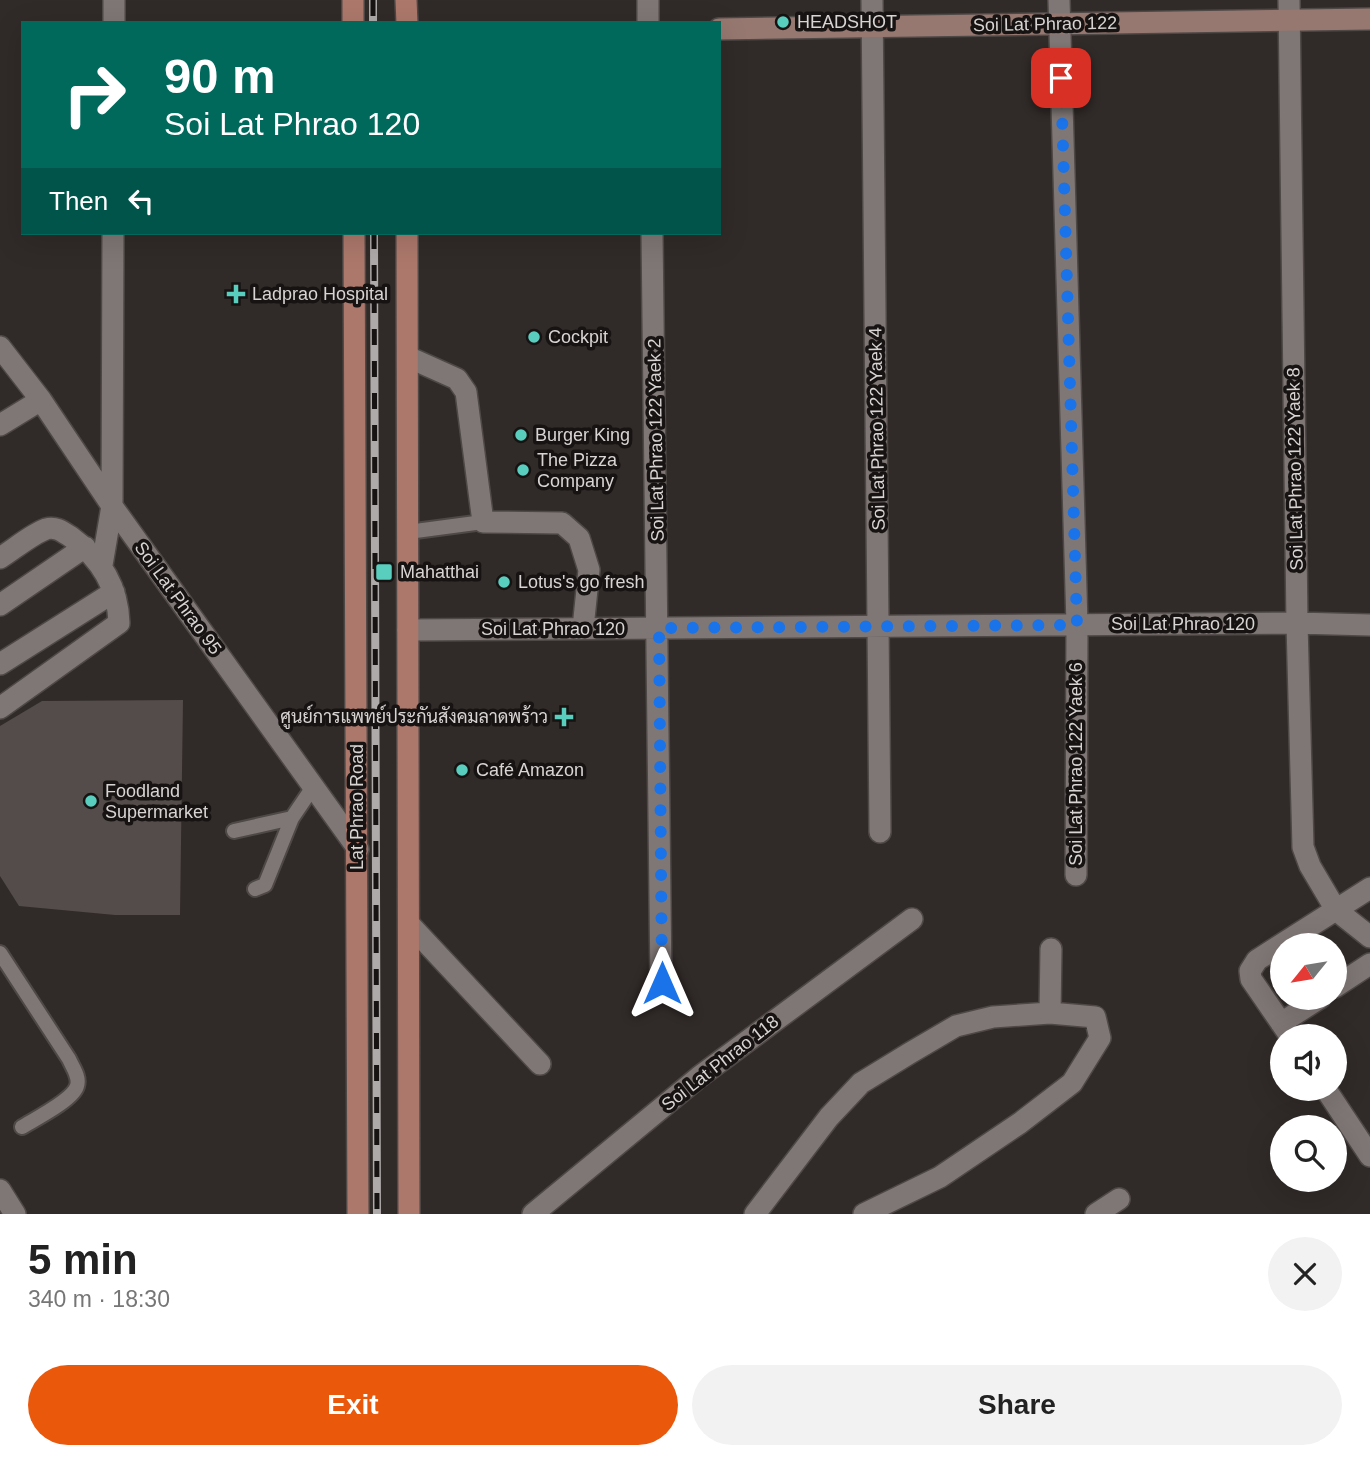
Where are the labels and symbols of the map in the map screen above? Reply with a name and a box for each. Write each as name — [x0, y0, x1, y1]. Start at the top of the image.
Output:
place label: HEADSHOT — [797, 12, 897, 32]
street label: Soi Lat Phrao 122 — [973, 13, 1117, 35]
marker: HEADSHOT — [775, 14, 791, 30]
pin — [1031, 48, 1091, 108]
marker: Ladprao Hospital — [226, 284, 246, 304]
place label: Ladprao Hospital — [252, 284, 388, 304]
place label: Cockpit — [548, 327, 608, 347]
street label: Soi Lat Phrao 122 Yaek 4 — [865, 327, 889, 531]
marker: Cockpit — [526, 329, 542, 345]
street label: Soi Lat Phrao 122 Yaek 2 — [644, 338, 668, 542]
street label: Soi Lat Phrao 122 Yaek 8 — [1283, 367, 1307, 571]
place label: Burger King — [535, 425, 630, 445]
marker: Burger King — [513, 427, 529, 443]
place label: The Pizza Company — [537, 450, 618, 491]
marker: The Pizza Company — [515, 462, 531, 478]
street label: Soi Lat Phrao 95 — [130, 538, 226, 658]
marker: Mahatthai — [374, 562, 394, 582]
place label: Mahatthai — [400, 562, 479, 582]
place label: Lotus's go fresh — [518, 572, 645, 592]
marker: Lotus's go fresh — [496, 574, 512, 590]
street label: Soi Lat Phrao 120 — [1111, 614, 1255, 634]
street label: Soi Lat Phrao 120 — [481, 619, 625, 639]
street label: Soi Lat Phrao 122 Yaek 6 — [1066, 662, 1086, 866]
place label: ศูนย์การแพทย์ประกันสังคมลาดพร้าว — [280, 704, 548, 730]
marker: ศูนย์การแพทย์ประกันสังคมลาดพร้าว — [554, 707, 574, 727]
street label: Lat Phrao Road — [347, 744, 367, 870]
place label: Café Amazon — [476, 760, 584, 780]
marker: Café Amazon — [454, 762, 470, 778]
place label: Foodland Supermarket — [105, 781, 208, 822]
marker: Foodland Supermarket — [83, 793, 99, 809]
north arrow — [1270, 933, 1348, 1010]
position arrow — [625, 946, 699, 1020]
street label: Soi Lat Phrao 118 — [658, 1011, 782, 1115]

